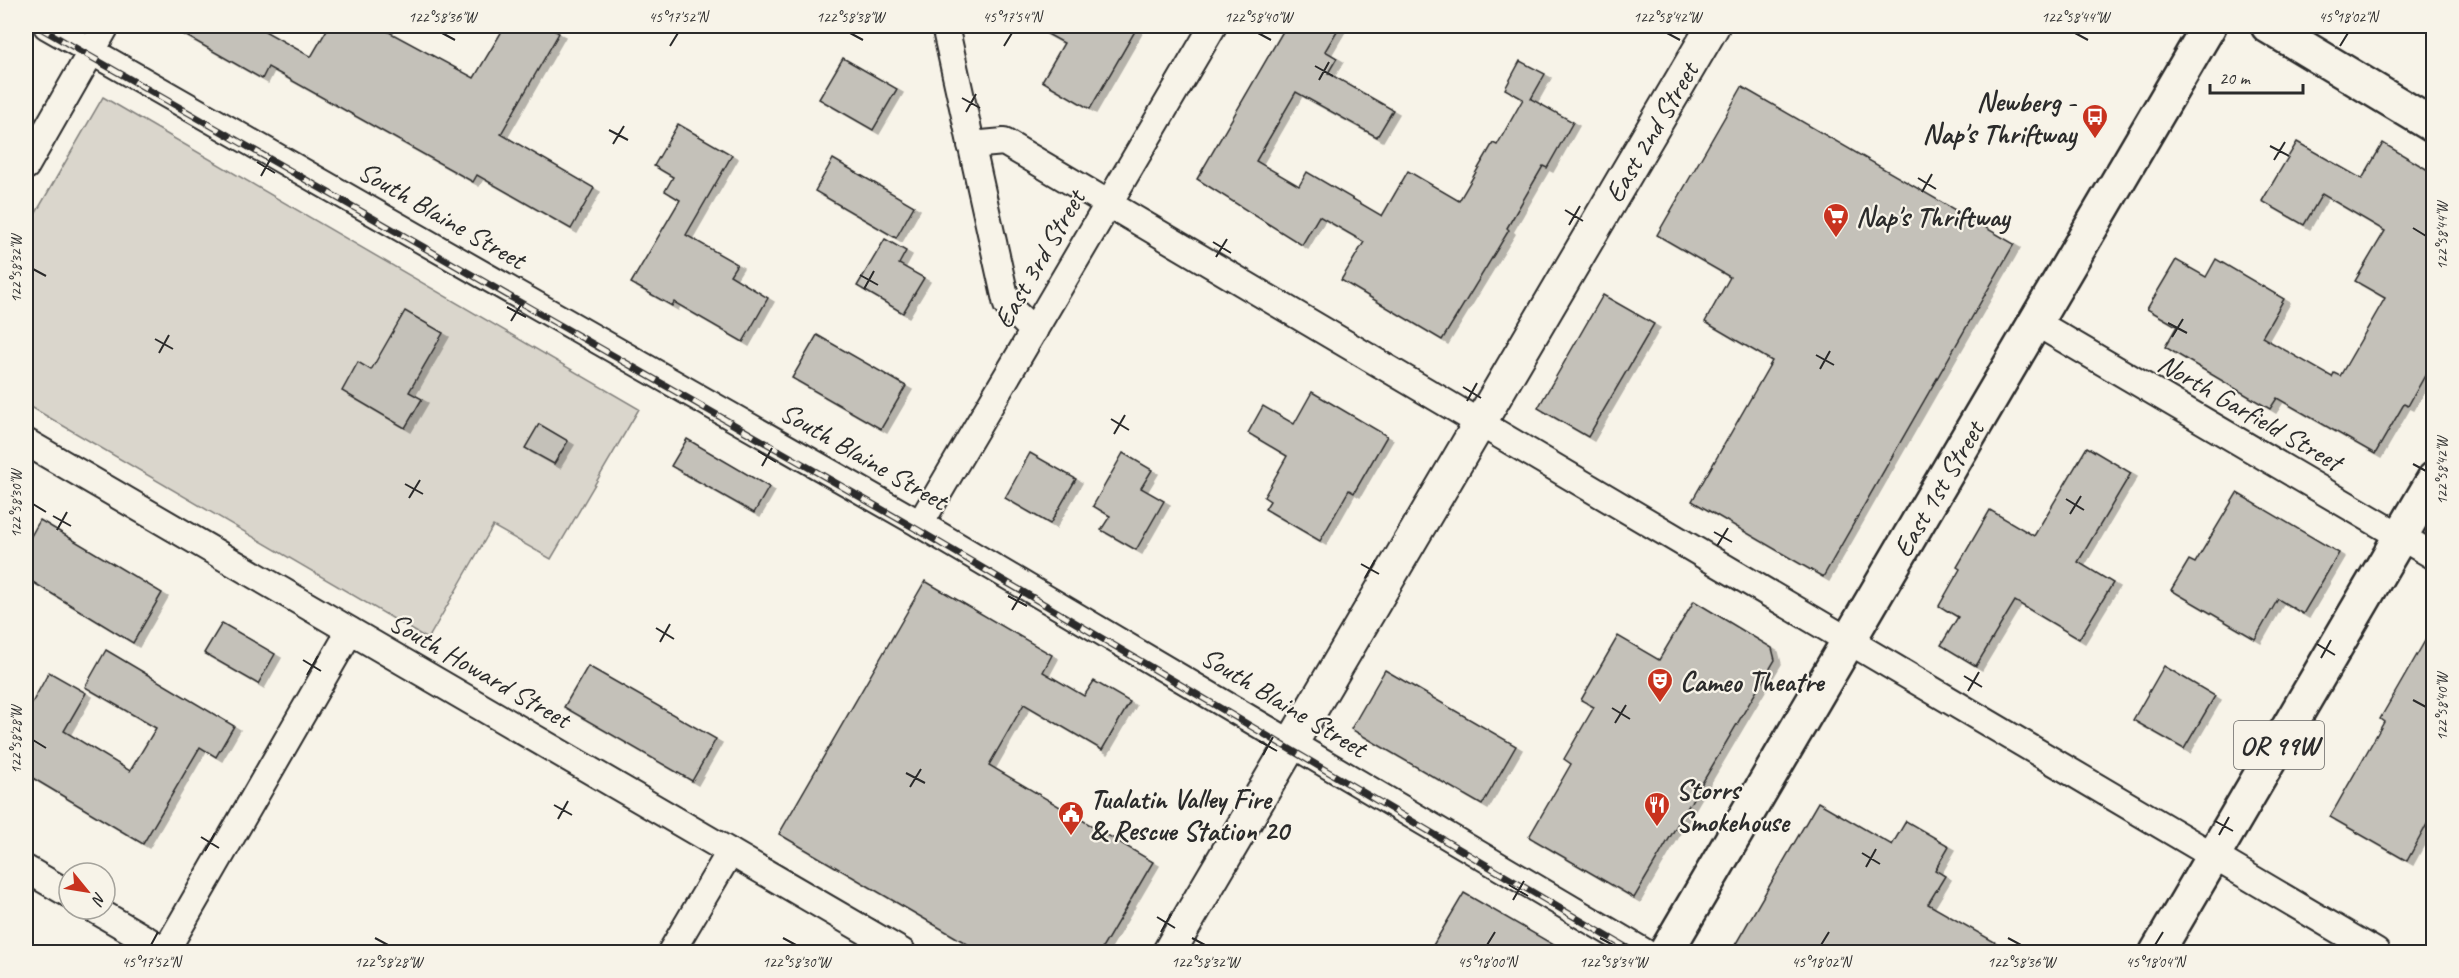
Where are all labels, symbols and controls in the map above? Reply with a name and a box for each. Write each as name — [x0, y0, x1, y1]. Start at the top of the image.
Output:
text: 122°58'36"W — [408, 8, 479, 27]
text: 45°17'52"N — [648, 8, 711, 27]
text: 122°58'38"W — [816, 8, 887, 27]
text: 45°17'54"N — [982, 8, 1045, 27]
text: 122°58'40"W — [1224, 8, 1295, 27]
text: 122°58'42"W — [1633, 8, 1704, 27]
text: 122°58'44"W — [2041, 8, 2112, 27]
text: 45°18'02"N — [2318, 8, 2381, 27]
street label: East 2nd Street — [1596, 53, 1707, 208]
scale bar — [2210, 57, 2303, 95]
text: 20 m — [2219, 67, 2252, 89]
place label: Newberg - Nap's Thriftway — [1923, 84, 2078, 152]
bus stop icon: Newberg - Nap's Thriftway — [2080, 102, 2110, 140]
street label: South Blaine Street — [352, 153, 534, 278]
street label: East 3rd Street — [985, 181, 1094, 334]
place label: Nap's Thriftway — [1856, 199, 2012, 235]
text: 122°58'44"W — [2433, 199, 2452, 270]
supermarket icon: Nap's Thriftway — [1821, 201, 1851, 239]
text: 122°58'32"W — [7, 232, 26, 303]
street label: North Garfield Street — [2152, 345, 2351, 481]
street label: South Blaine Street — [774, 394, 956, 519]
street label: East 1st Street — [1884, 412, 1992, 563]
text: 122°58'42"W — [2433, 434, 2452, 505]
text: 122°58'30"W — [7, 467, 26, 538]
street label: South Howard Street — [383, 604, 579, 737]
street label: South Blaine Street — [1195, 639, 1376, 767]
place label: Cameo Theatre — [1680, 664, 1826, 699]
theatre icon: Cameo Theatre — [1645, 666, 1675, 704]
text: 122°58'40"W — [2433, 670, 2452, 741]
text: 122°58'28"W — [7, 703, 26, 774]
road number: OR 99W — [2234, 721, 2324, 769]
place label: Storrs Smokehouse — [1676, 772, 1792, 839]
place label: Tualatin Valley Fire & Rescue Station 20 — [1090, 781, 1292, 848]
restaurant icon: Storrs Smokehouse — [1642, 790, 1672, 828]
public building icon: Tualatin Valley Fire & Rescue Station 20 — [1056, 799, 1086, 837]
north arrow — [57, 861, 117, 921]
text: N — [86, 889, 110, 910]
text: 45°17'52"N — [121, 953, 184, 972]
text: 122°58'28"W — [354, 953, 425, 972]
text: 122°58'30"W — [762, 953, 833, 972]
text: 122°58'32"W — [1171, 953, 1242, 972]
text: 45°18'00"N — [1457, 953, 1520, 972]
text: 122°58'34"W — [1579, 953, 1650, 972]
text: 45°18'02"N — [1791, 953, 1854, 972]
text: 122°58'36"W — [1987, 953, 2058, 972]
text: 45°18'04"N — [2125, 953, 2188, 972]

